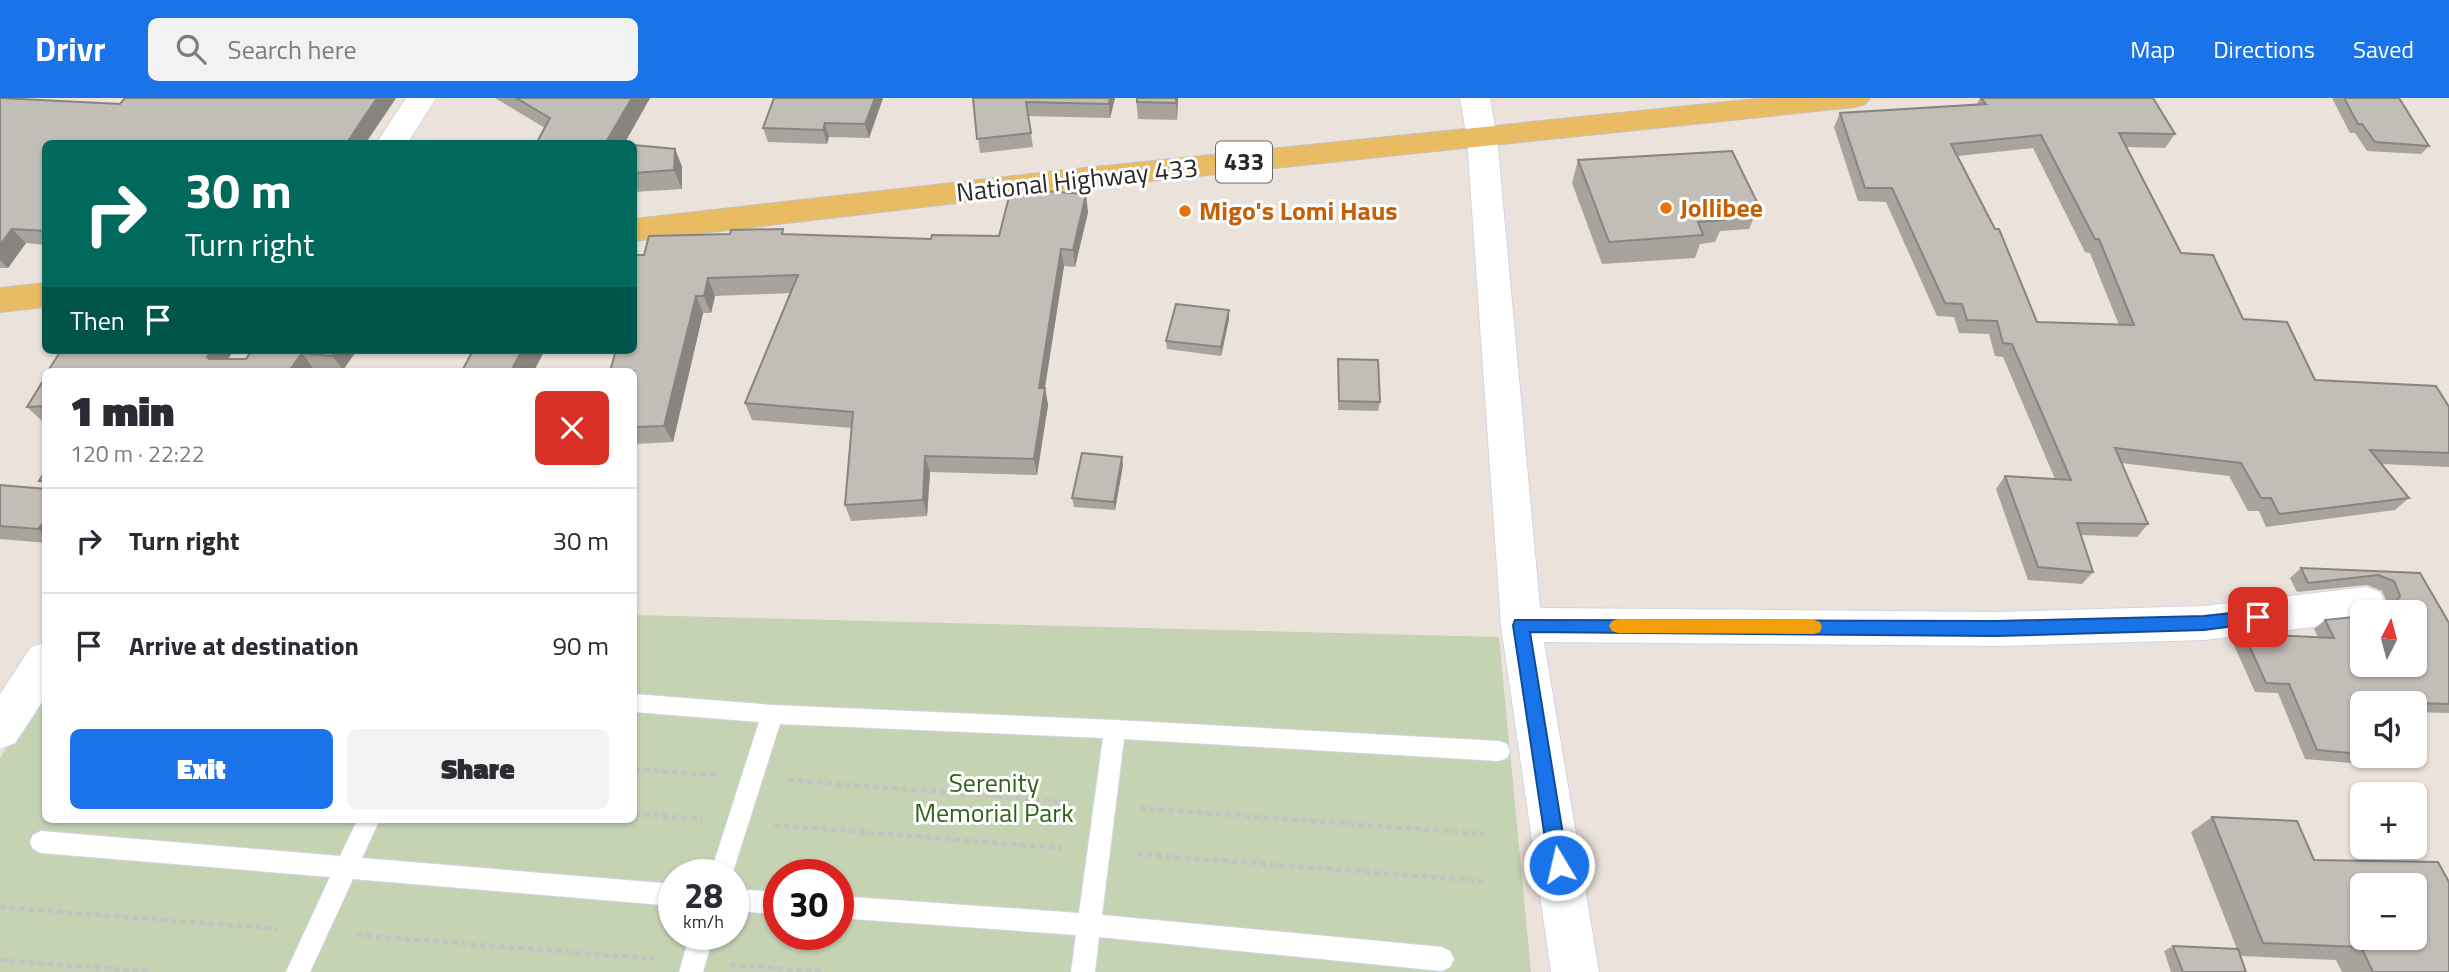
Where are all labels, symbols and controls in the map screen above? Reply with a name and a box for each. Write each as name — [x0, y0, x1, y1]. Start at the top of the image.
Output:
search box — [148, 18, 638, 81]
text: Drivr — [35, 24, 106, 74]
icon: search — [172, 30, 210, 68]
text: Search here — [228, 30, 357, 69]
text: Map — [2130, 31, 2175, 67]
text: Directions — [2213, 31, 2315, 67]
text: Saved — [2353, 31, 2414, 67]
road number: 433 — [1216, 141, 1272, 182]
street label: National Highway 433 — [954, 147, 1200, 212]
text: 30 m — [185, 152, 292, 227]
icon: right — [70, 168, 161, 259]
place label: Jollibee — [1680, 188, 1763, 227]
place label: Migo's Lomi Haus — [1199, 191, 1398, 230]
marker: Jollibee — [1658, 200, 1674, 216]
marker: Migo's Lomi Haus — [1177, 203, 1193, 219]
text: Turn right — [185, 220, 314, 268]
text: Then — [70, 301, 125, 340]
icon: arrive — [139, 301, 177, 339]
text: 1 min — [70, 378, 174, 442]
button: close — [535, 391, 609, 465]
text: 120 m · 22:22 — [70, 436, 205, 471]
text: Turn right — [129, 521, 240, 560]
text: 30 m — [552, 521, 609, 560]
icon: right — [70, 522, 108, 560]
pin — [2228, 587, 2288, 647]
icon: arrive — [2239, 598, 2277, 636]
north arrow — [2350, 600, 2427, 677]
map controls — [2350, 600, 2427, 950]
text: Arrive at destination — [129, 626, 359, 665]
text: 90 m — [552, 626, 609, 665]
icon: arrive — [70, 627, 108, 665]
button: sound — [2350, 691, 2427, 768]
button: Exit — [70, 729, 333, 809]
button: Share — [347, 729, 609, 809]
park label: Serenity Memorial Park — [914, 763, 1074, 832]
button: + — [2350, 782, 2427, 859]
position arrow — [1522, 828, 1596, 902]
speed limit sign: 30 — [763, 859, 854, 950]
text: 28 — [684, 868, 723, 922]
button: − — [2350, 873, 2427, 950]
text: km/h — [683, 908, 724, 935]

